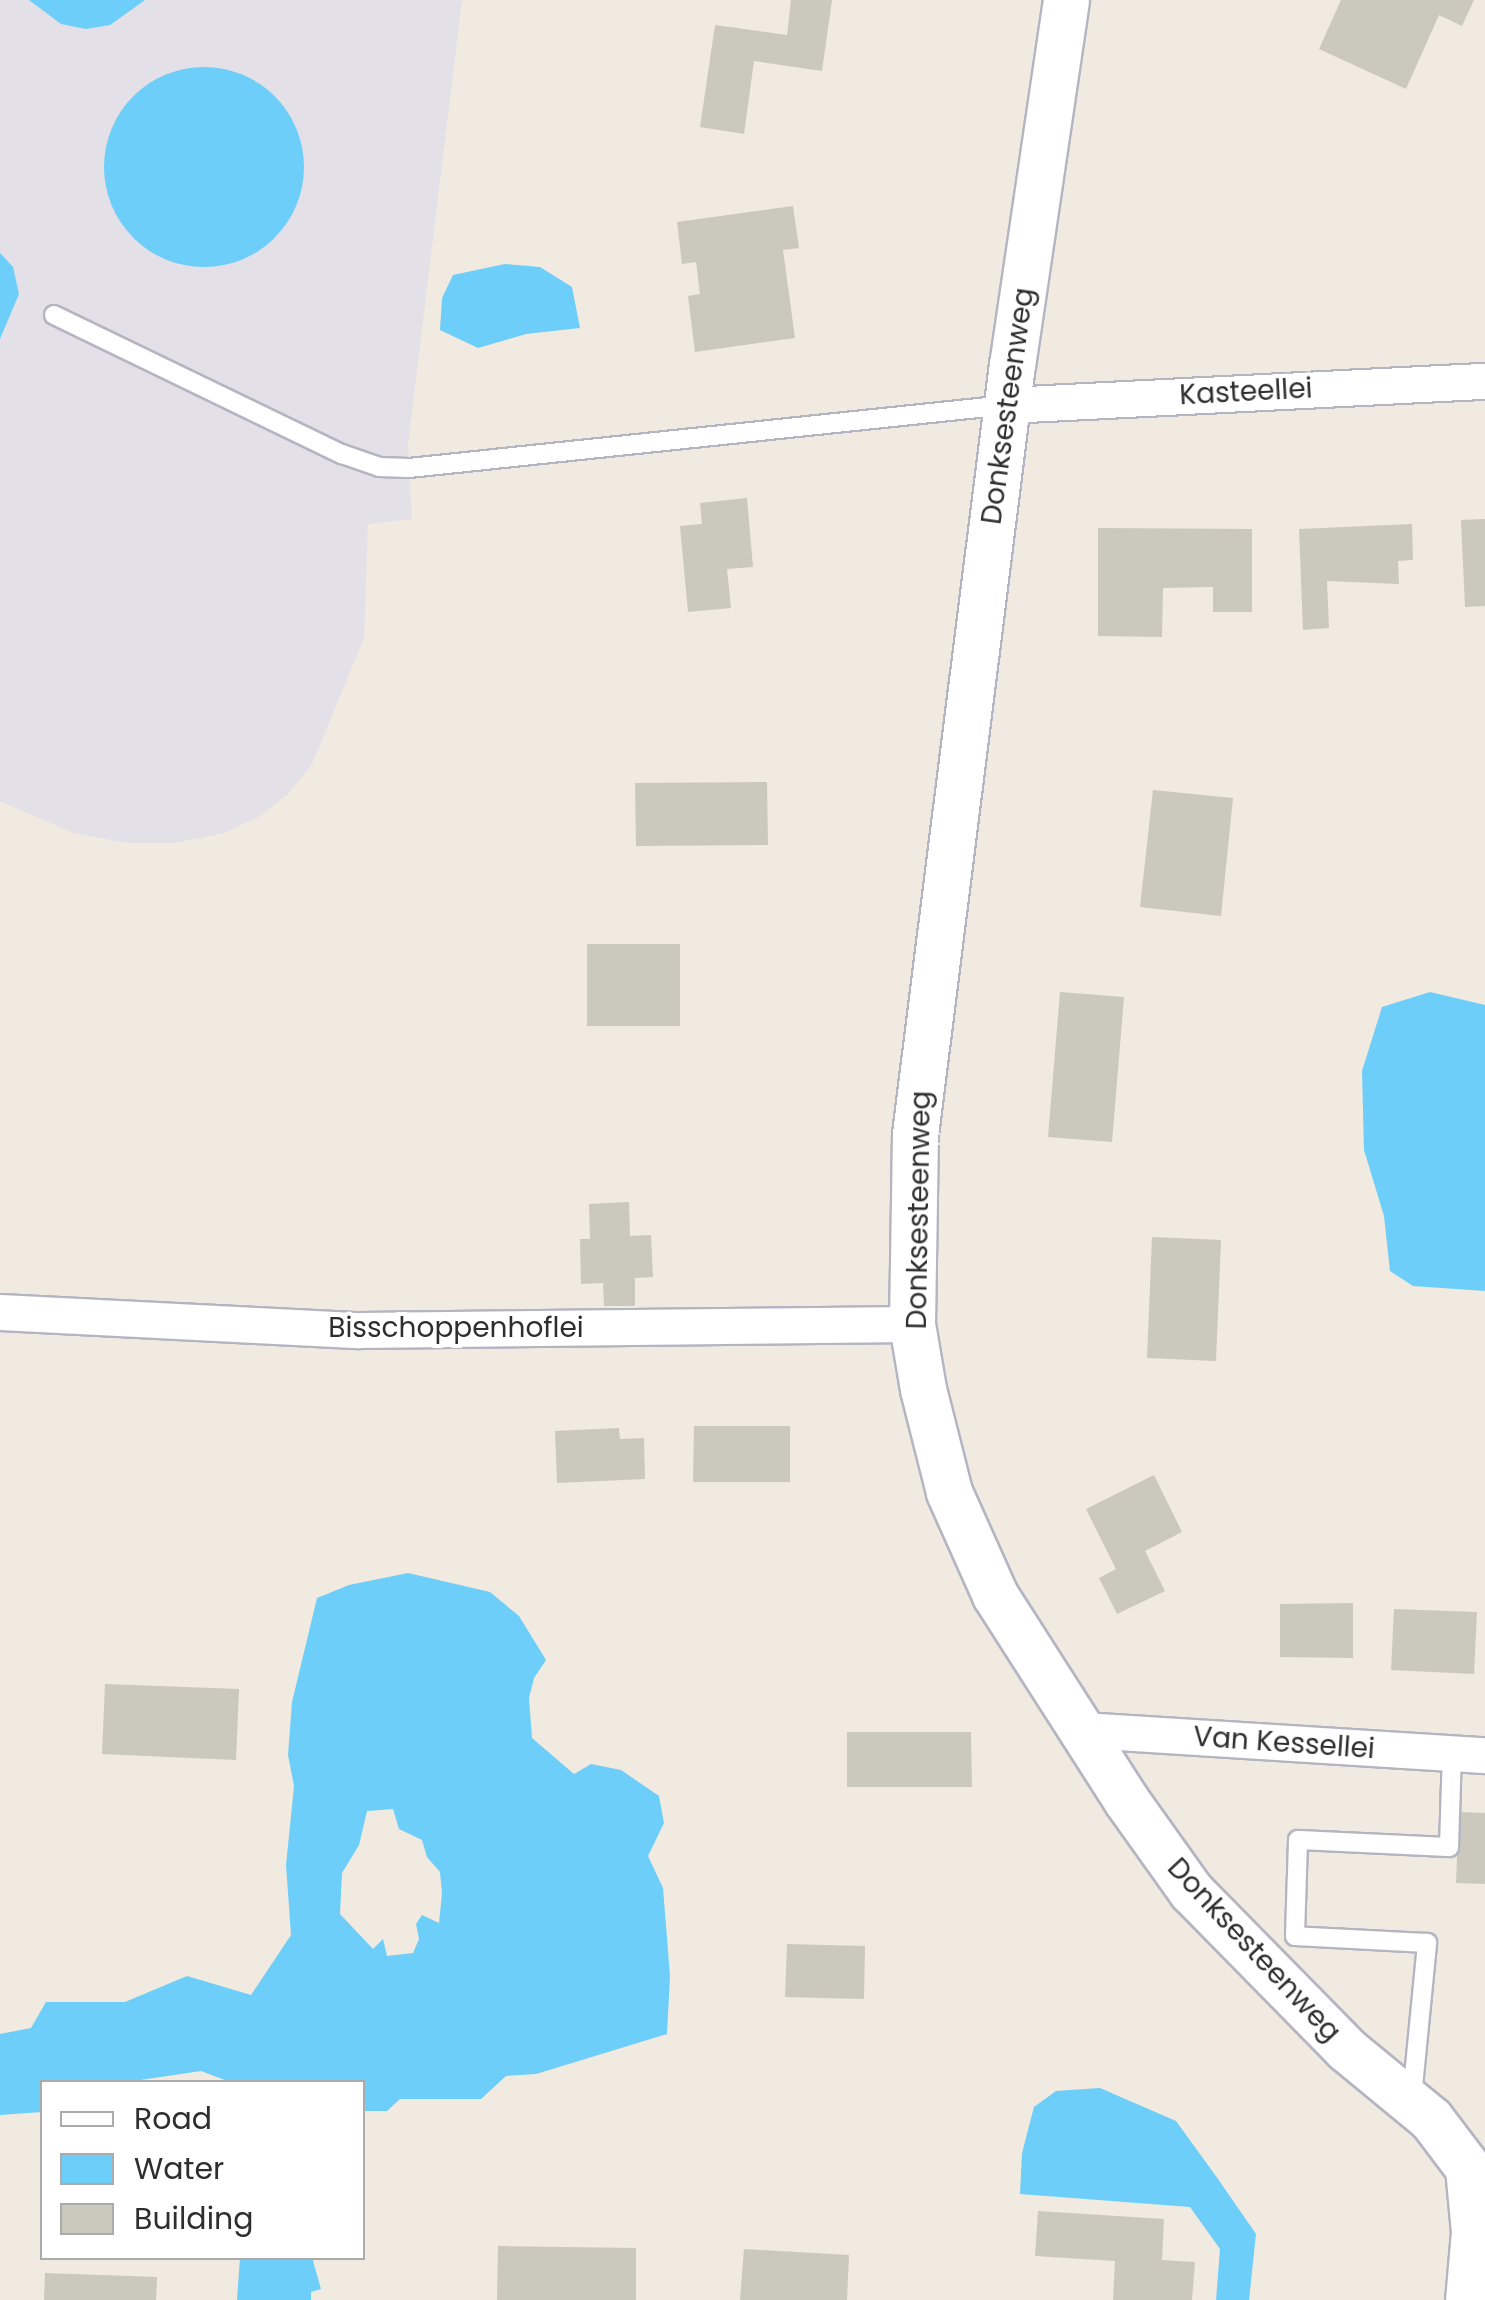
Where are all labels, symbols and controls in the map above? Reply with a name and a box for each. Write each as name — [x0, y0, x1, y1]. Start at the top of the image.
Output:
street label: Donksesteenweg — [975, 285, 1041, 527]
street label: Kasteellei — [1179, 372, 1313, 412]
street label: Donksesteenweg — [900, 1090, 938, 1330]
street label: Bisschoppenhoflei — [328, 1311, 584, 1345]
street label: Van Kessellei — [1192, 1720, 1376, 1766]
street label: Donksesteenweg — [1160, 1851, 1348, 2049]
legend — [40, 2080, 365, 2260]
text: Road — [134, 2097, 212, 2140]
text: Water — [134, 2147, 224, 2190]
text: Building — [134, 2197, 254, 2240]

